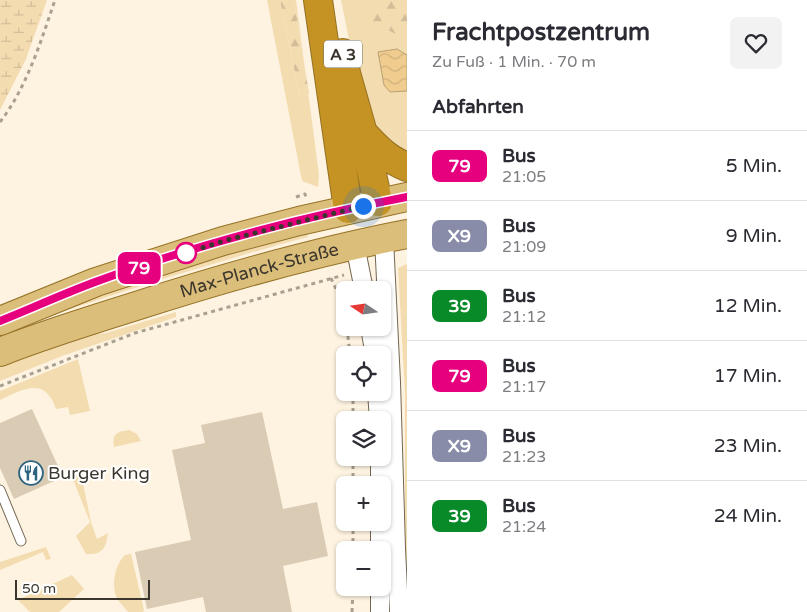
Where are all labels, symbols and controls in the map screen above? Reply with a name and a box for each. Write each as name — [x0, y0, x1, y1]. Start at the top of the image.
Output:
button: heart — [730, 17, 782, 69]
text: Frachtpostzentrum — [432, 18, 650, 47]
road number: A 3 — [324, 41, 362, 68]
text: Zu Fuß · 1 Min. · 70 m — [432, 52, 596, 72]
text: Abfahrten — [432, 96, 524, 118]
text: Bus — [502, 145, 536, 167]
text: 79 — [448, 155, 471, 177]
text: 5 Min. — [726, 155, 782, 177]
text: 21:05 — [502, 167, 546, 187]
your location — [351, 194, 376, 219]
text: Bus — [502, 215, 536, 237]
text: X9 — [448, 225, 471, 247]
text: 9 Min. — [726, 225, 782, 247]
text: 21:09 — [502, 237, 546, 257]
street label: Max-Planck-Straße — [177, 238, 341, 303]
unlabelled marker — [175, 242, 197, 264]
line badge: 79 — [116, 252, 162, 284]
text: 79 — [128, 257, 150, 279]
north arrow — [336, 281, 391, 336]
map controls — [336, 281, 391, 596]
text: Bus — [502, 285, 536, 307]
text: 39 — [448, 295, 471, 317]
text: 12 Min. — [714, 295, 782, 317]
text: 21:12 — [502, 307, 546, 327]
button: locate — [336, 346, 391, 401]
text: Bus — [502, 355, 536, 377]
text: 79 — [448, 365, 471, 387]
text: 17 Min. — [714, 365, 782, 387]
text: 21:17 — [502, 377, 546, 397]
button: layers — [336, 411, 391, 466]
text: Bus — [502, 425, 536, 447]
text: X9 — [448, 435, 471, 457]
text: 23 Min. — [714, 435, 782, 457]
text: 21:23 — [502, 447, 546, 467]
restaurant icon: Burger King — [18, 460, 44, 486]
place label: Burger King — [48, 462, 150, 484]
button: + — [336, 476, 391, 531]
text: Bus — [502, 495, 536, 517]
text: 39 — [448, 505, 471, 527]
text: 24 Min. — [714, 505, 782, 527]
text: 21:24 — [502, 517, 546, 537]
button: − — [336, 541, 391, 596]
scale bar — [15, 577, 150, 600]
text: 50 m — [22, 580, 56, 597]

